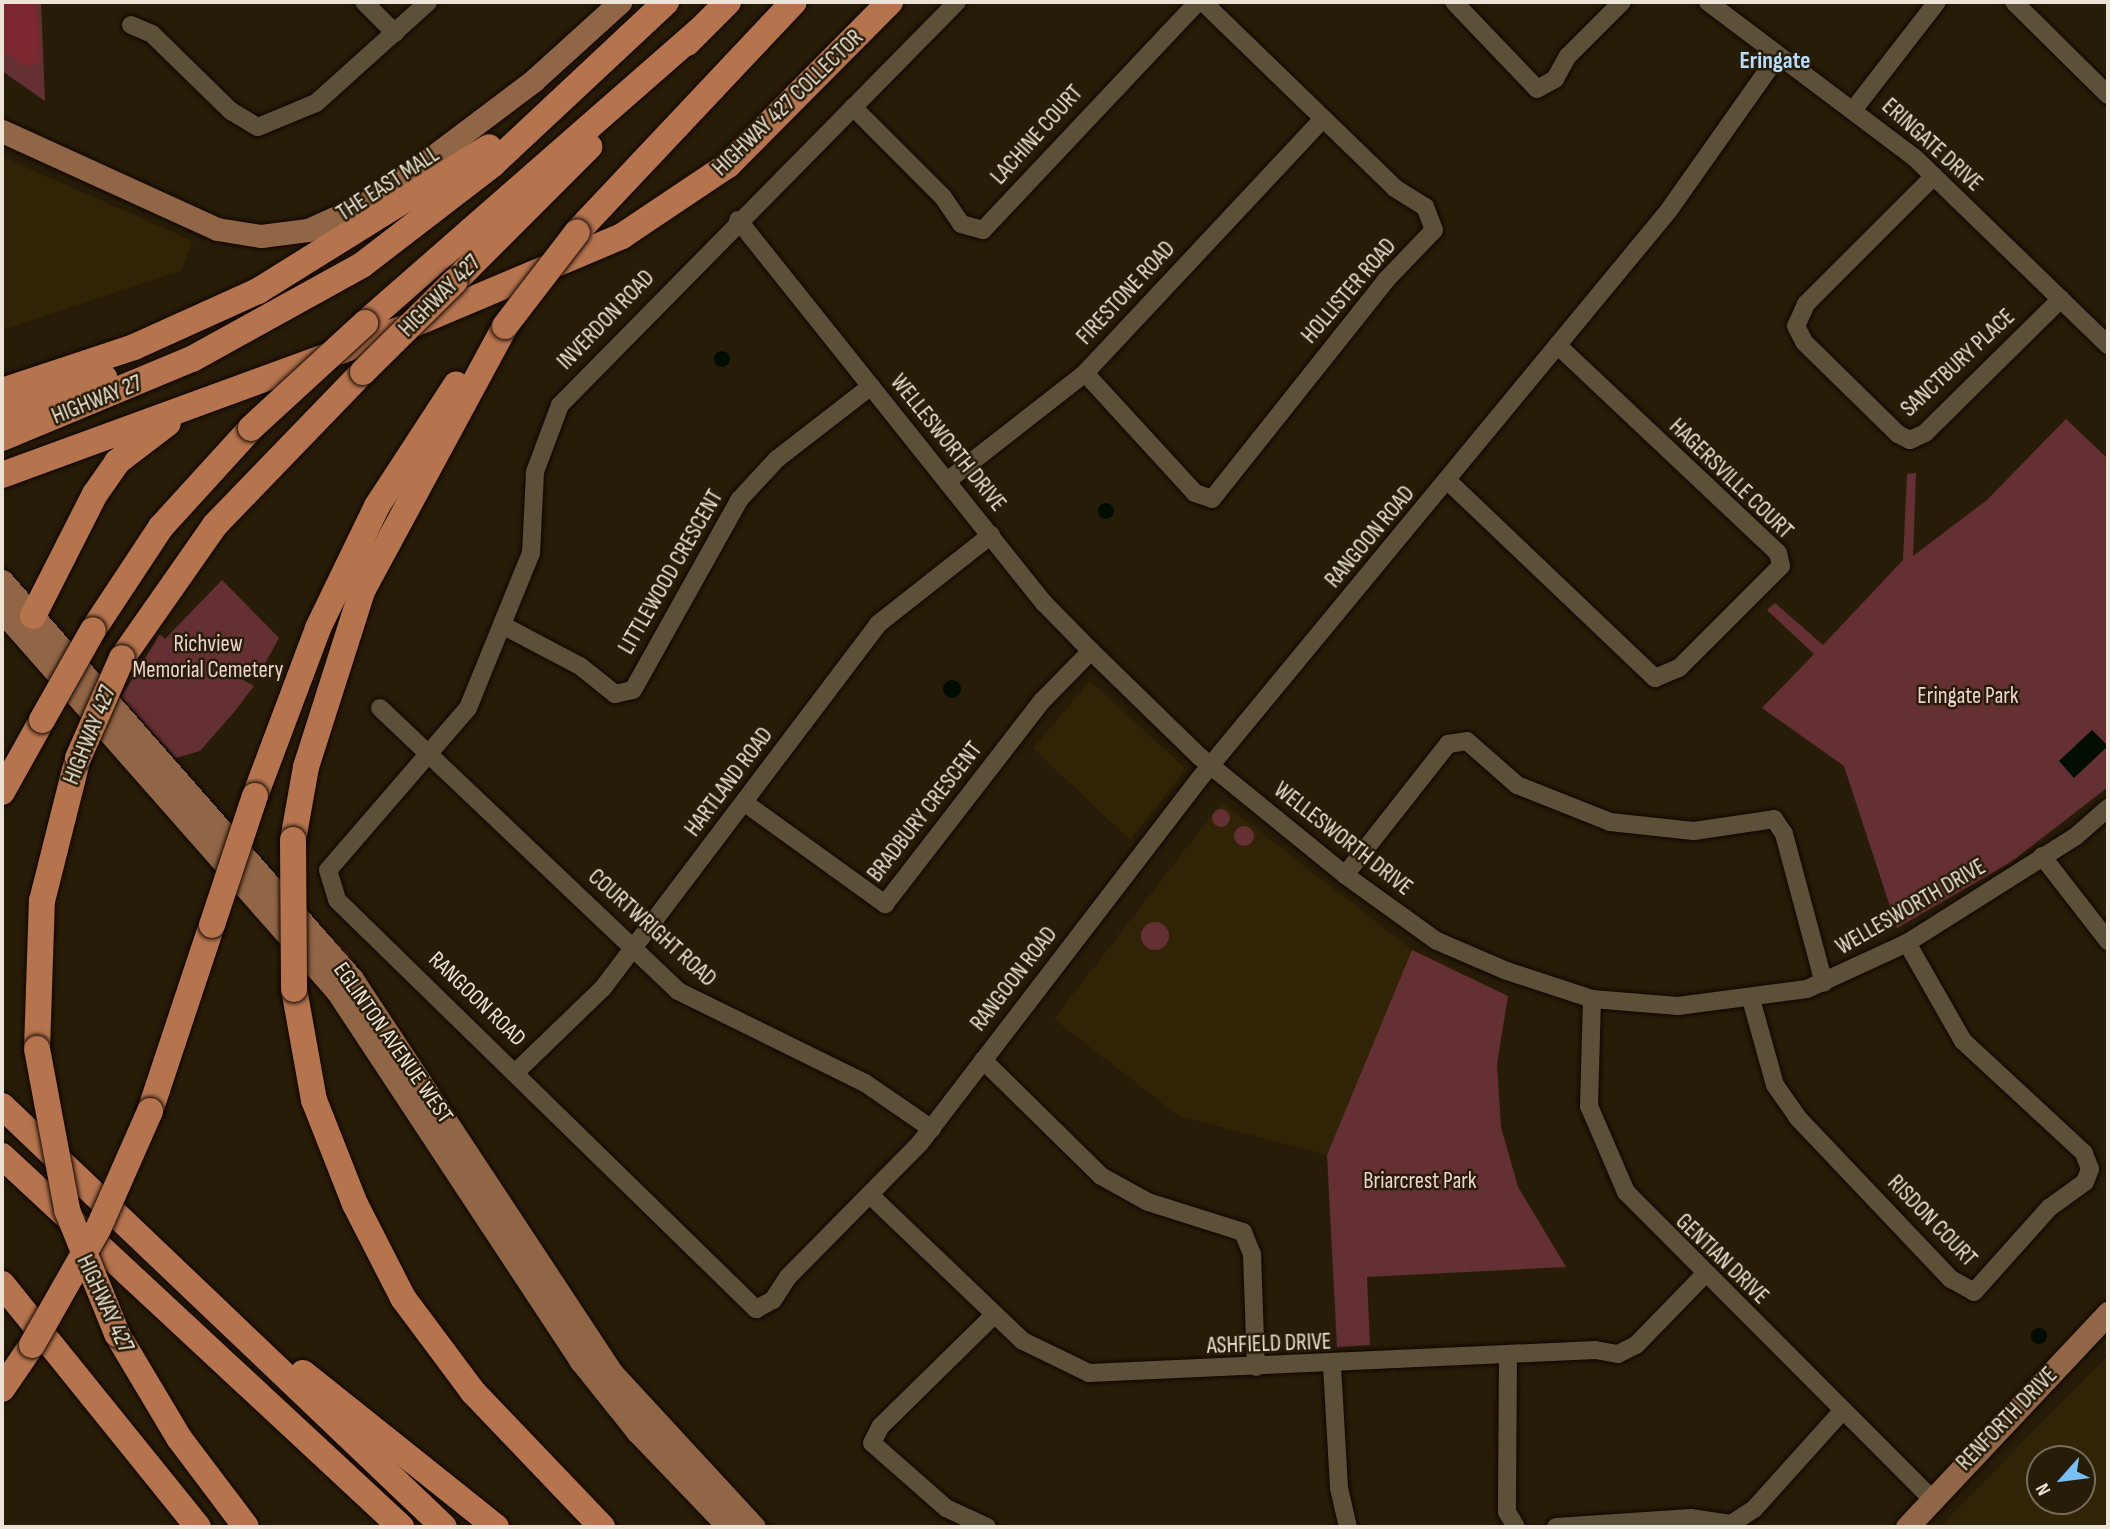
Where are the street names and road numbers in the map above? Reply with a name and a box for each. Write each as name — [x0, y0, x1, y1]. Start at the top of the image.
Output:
street label: HIGHWAY 427 COLLECTOR — [707, 24, 869, 182]
street label: LACHINE COURT — [985, 80, 1089, 190]
street label: ERINGATE DRIVE — [1876, 93, 1988, 197]
street label: THE EAST MALL — [332, 141, 444, 227]
street label: HOLLISTER ROAD — [1296, 233, 1402, 349]
street label: FIRESTONE ROAD — [1071, 236, 1181, 350]
street label: HIGHWAY 427 — [393, 249, 487, 343]
street label: INVERDON ROAD — [552, 264, 660, 376]
street label: SANCTBURY PLACE — [1895, 303, 2021, 423]
street label: HIGHWAY 27 — [48, 369, 146, 431]
street label: WELLESWORTH DRIVE — [884, 369, 1012, 517]
street label: HAGERSVILLE COURT — [1663, 413, 1799, 545]
street label: RANGOON ROAD — [1319, 480, 1421, 594]
street label: LITTLEWOOD CRESCENT — [613, 485, 729, 659]
street label: HIGHWAY 427 — [58, 681, 122, 789]
street label: HARTLAND ROAD — [679, 722, 779, 842]
street label: BRADBURY CRESCENT — [862, 737, 988, 887]
street label: WELLESWORTH DRIVE — [1268, 776, 1418, 902]
street label: WELLESWORTH DRIVE — [1831, 853, 1991, 961]
street label: COURTWRIGHT ROAD — [582, 863, 722, 993]
street label: RANGOON ROAD — [965, 921, 1063, 1037]
street label: RANGOON ROAD — [423, 946, 531, 1052]
street label: EGLINTON AVENUE WEST — [327, 957, 459, 1129]
street label: RISDON COURT — [1882, 1169, 1982, 1273]
street label: GENTIAN DRIVE — [1670, 1208, 1774, 1310]
street label: HIGHWAY 427 — [70, 1251, 140, 1357]
street label: ASHFIELD DRIVE — [1206, 1328, 1332, 1360]
street label: RENFORTH DRIVE — [1951, 1361, 2063, 1477]

